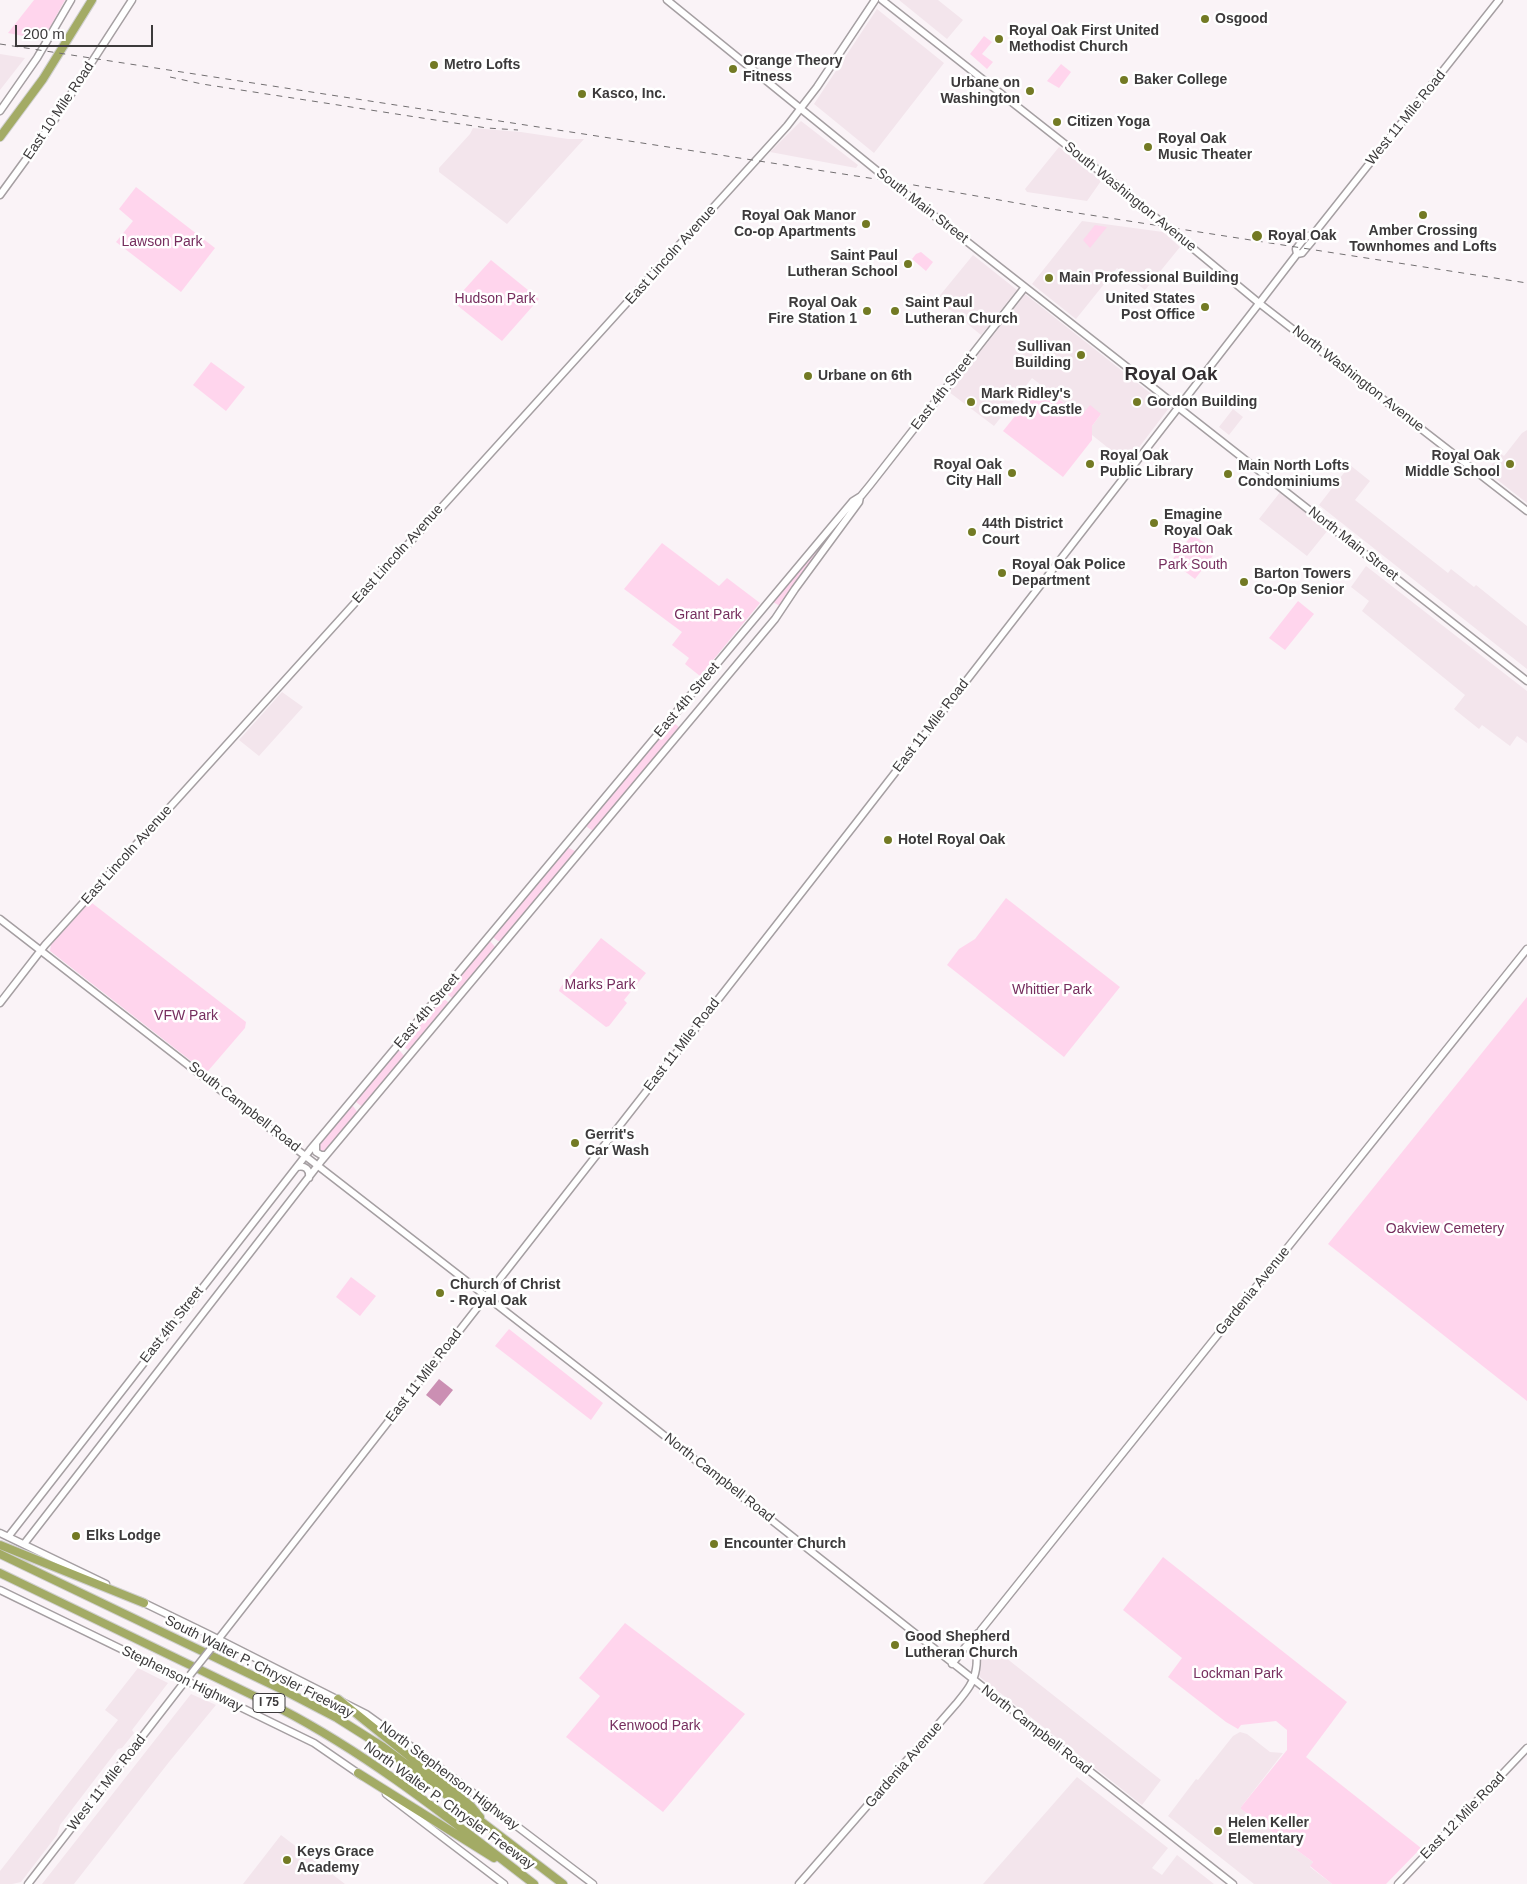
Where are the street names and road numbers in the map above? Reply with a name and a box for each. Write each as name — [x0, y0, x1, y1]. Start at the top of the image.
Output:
street label: East 10 Mile Road — [20, 59, 98, 163]
street label: West 11 Mile Road — [1363, 67, 1449, 169]
street label: South Washington Avenue — [1061, 139, 1199, 255]
street label: South Main Street — [873, 165, 971, 247]
street label: East Lincoln Avenue — [622, 202, 720, 308]
street label: North Washington Avenue — [1289, 322, 1427, 436]
street label: East 4th Street — [908, 350, 978, 434]
street label: East Lincoln Avenue — [349, 501, 447, 607]
street label: North Main Street — [1305, 504, 1401, 584]
street label: East 4th Street — [651, 659, 723, 741]
street label: East 11 Mile Road — [889, 676, 973, 776]
street label: East Lincoln Avenue — [78, 802, 176, 908]
street label: East 4th Street — [391, 970, 463, 1052]
street label: East 11 Mile Road — [640, 995, 724, 1095]
street label: South Campbell Road — [185, 1058, 303, 1156]
street label: Gardenia Avenue — [1212, 1243, 1294, 1339]
street label: East 4th Street — [137, 1283, 207, 1367]
street label: East 11 Mile Road — [382, 1326, 466, 1426]
street label: North Campbell Road — [661, 1430, 777, 1526]
street label: South Walter P. Chrysler Freeway — [162, 1612, 356, 1722]
street label: Stephenson Highway — [119, 1642, 245, 1716]
street label: North Campbell Road — [978, 1682, 1094, 1778]
road number: I 75 — [253, 1694, 285, 1712]
street label: North Stephenson Highway — [376, 1718, 522, 1834]
street label: Gardenia Avenue — [862, 1718, 946, 1812]
street label: West 11 Mile Road — [64, 1732, 150, 1834]
street label: North Walter P. Chrysler Freeway — [360, 1738, 538, 1874]
street label: East 12 Mile Road — [1417, 1769, 1509, 1863]

